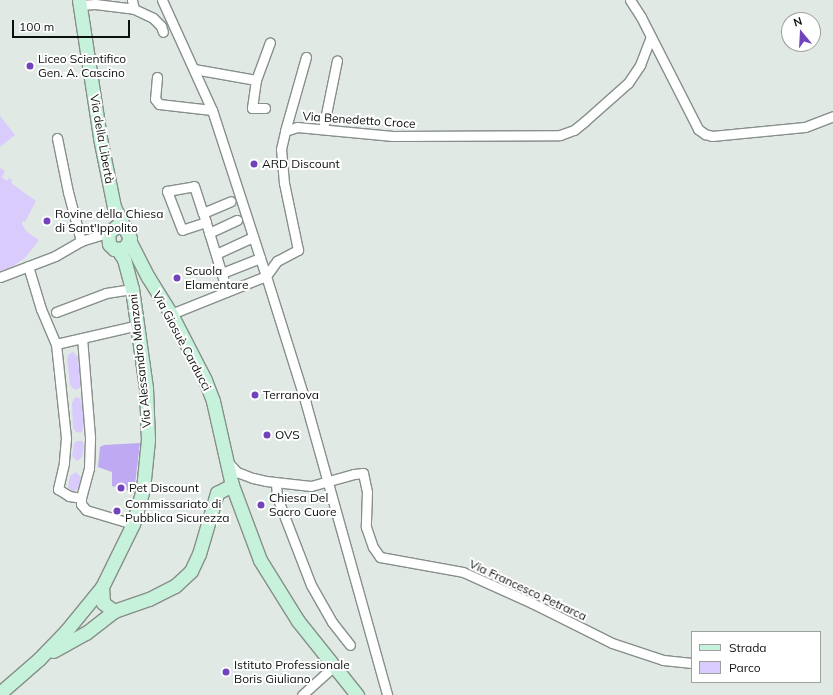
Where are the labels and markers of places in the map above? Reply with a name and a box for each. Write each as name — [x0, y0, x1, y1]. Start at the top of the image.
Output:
place label: Liceo Scientifico Gen. A. Cascino — [38, 52, 126, 80]
marker: Liceo Scientifico Gen. A. Cascino — [25, 61, 35, 71]
place label: ARD Discount — [262, 157, 340, 171]
marker: ARD Discount — [249, 159, 259, 169]
place label: Rovine della Chiesa di Sant'Ippolito — [55, 207, 163, 235]
marker: Rovine della Chiesa di Sant'Ippolito — [42, 216, 52, 226]
place label: Scuola Elamentare — [185, 264, 248, 292]
marker: Scuola Elamentare — [172, 273, 182, 283]
place label: Terranova — [263, 388, 319, 402]
marker: Terranova — [250, 390, 260, 400]
place label: OVS — [275, 428, 300, 442]
marker: OVS — [262, 430, 272, 440]
place label: Pet Discount — [129, 481, 199, 495]
marker: Pet Discount — [116, 483, 126, 493]
place label: Chiesa Del Sacro Cuore — [269, 491, 337, 519]
place label: Commissariato di Pubblica Sicurezza — [125, 497, 230, 525]
marker: Chiesa Del Sacro Cuore — [256, 500, 266, 510]
marker: Commissariato di Pubblica Sicurezza — [112, 506, 122, 516]
place label: Istituto Professionale Boris Giuliano — [234, 658, 350, 686]
marker: Istituto Professionale Boris Giuliano — [221, 667, 231, 677]

